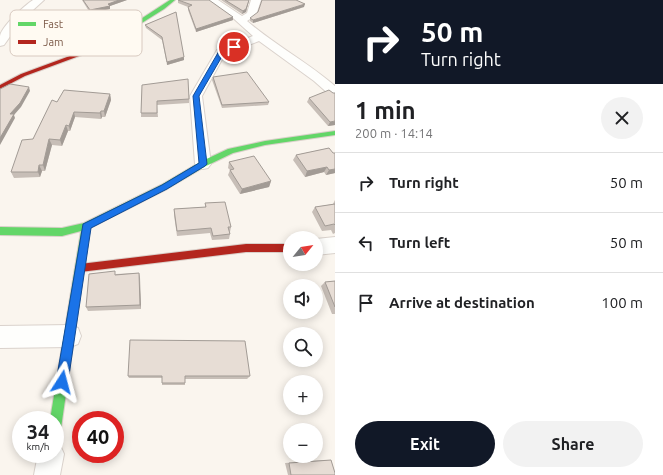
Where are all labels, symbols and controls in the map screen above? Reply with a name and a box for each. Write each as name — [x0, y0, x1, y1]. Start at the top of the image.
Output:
legend — [10, 10, 142, 56]
icon: right — [355, 16, 407, 68]
text: 50 m — [421, 16, 483, 47]
text: Fast — [43, 18, 64, 30]
pin — [217, 30, 251, 64]
text: Jam — [43, 36, 64, 48]
icon: arrive — [223, 36, 245, 58]
text: Turn right — [421, 49, 501, 69]
text: 1 min — [355, 97, 416, 124]
button: close — [601, 97, 643, 139]
text: 200 m · 14:14 — [355, 126, 433, 140]
icon: right — [355, 172, 377, 194]
text: Turn right — [389, 174, 459, 191]
text: 50 m — [610, 174, 643, 191]
north arrow — [283, 231, 323, 271]
map controls — [283, 231, 323, 463]
icon: left — [355, 232, 377, 254]
text: Turn left — [389, 234, 450, 251]
text: 50 m — [610, 234, 643, 251]
button: sound — [283, 279, 323, 319]
icon: arrive — [355, 292, 377, 314]
text: Arrive at destination — [389, 294, 535, 311]
text: 100 m — [601, 294, 643, 311]
button: search — [283, 327, 323, 367]
position arrow — [41, 361, 83, 403]
button: + — [283, 375, 323, 415]
speed limit sign: 40 — [72, 411, 124, 463]
text: 34 — [27, 420, 49, 443]
button: Exit — [355, 421, 495, 467]
button: Share — [503, 421, 643, 467]
button: − — [283, 423, 323, 463]
text: km/h — [26, 441, 50, 452]

